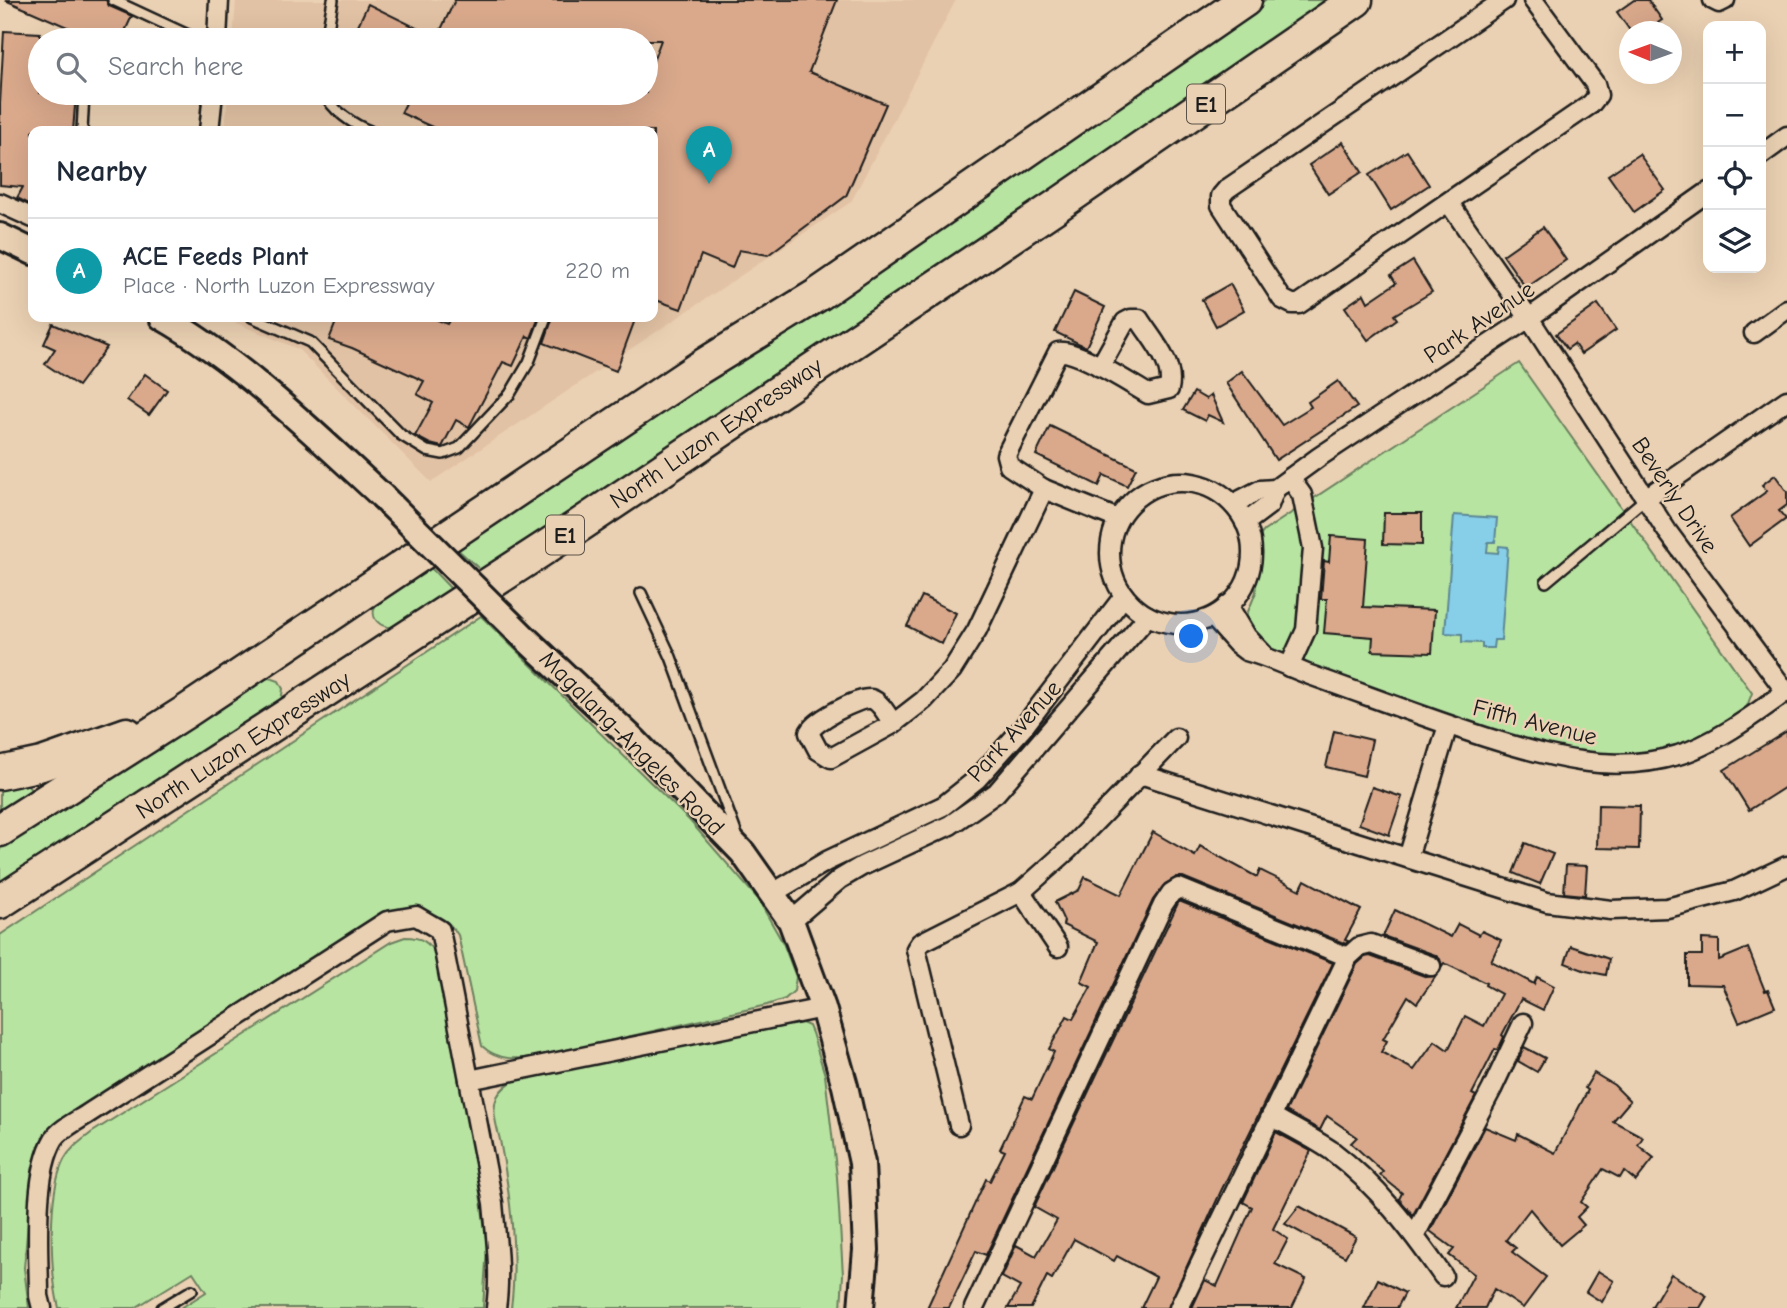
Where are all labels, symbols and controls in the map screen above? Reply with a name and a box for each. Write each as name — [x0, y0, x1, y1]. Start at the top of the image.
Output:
north arrow — [1619, 21, 1682, 84]
map controls — [1703, 21, 1766, 273]
button: + — [1703, 21, 1766, 84]
search box — [28, 28, 658, 105]
icon: search — [52, 48, 90, 86]
text: Search here — [108, 52, 243, 82]
button: − — [1703, 84, 1766, 147]
road number: E1 — [1187, 85, 1225, 124]
pin: A — [686, 126, 732, 184]
button: locate — [1703, 147, 1766, 210]
text: Nearby — [56, 154, 147, 189]
button: layers — [1703, 210, 1766, 273]
text: ACE Feeds Plant — [123, 242, 308, 272]
text: A — [73, 257, 85, 284]
text: 220 m — [565, 257, 630, 284]
text: Place · North Luzon Expressway — [123, 272, 435, 299]
street label: Park Avenue — [1419, 275, 1539, 369]
street label: North Luzon Expressway — [604, 351, 828, 515]
street label: Beverly Drive — [1626, 432, 1724, 558]
road number: E1 — [546, 516, 584, 554]
your location — [1174, 619, 1208, 653]
street label: Magalang-Angeles Road — [534, 645, 730, 841]
street label: North Luzon Expressway — [130, 665, 356, 825]
street label: Park Avenue — [961, 674, 1067, 788]
street label: Fifth Avenue — [1470, 693, 1600, 751]

